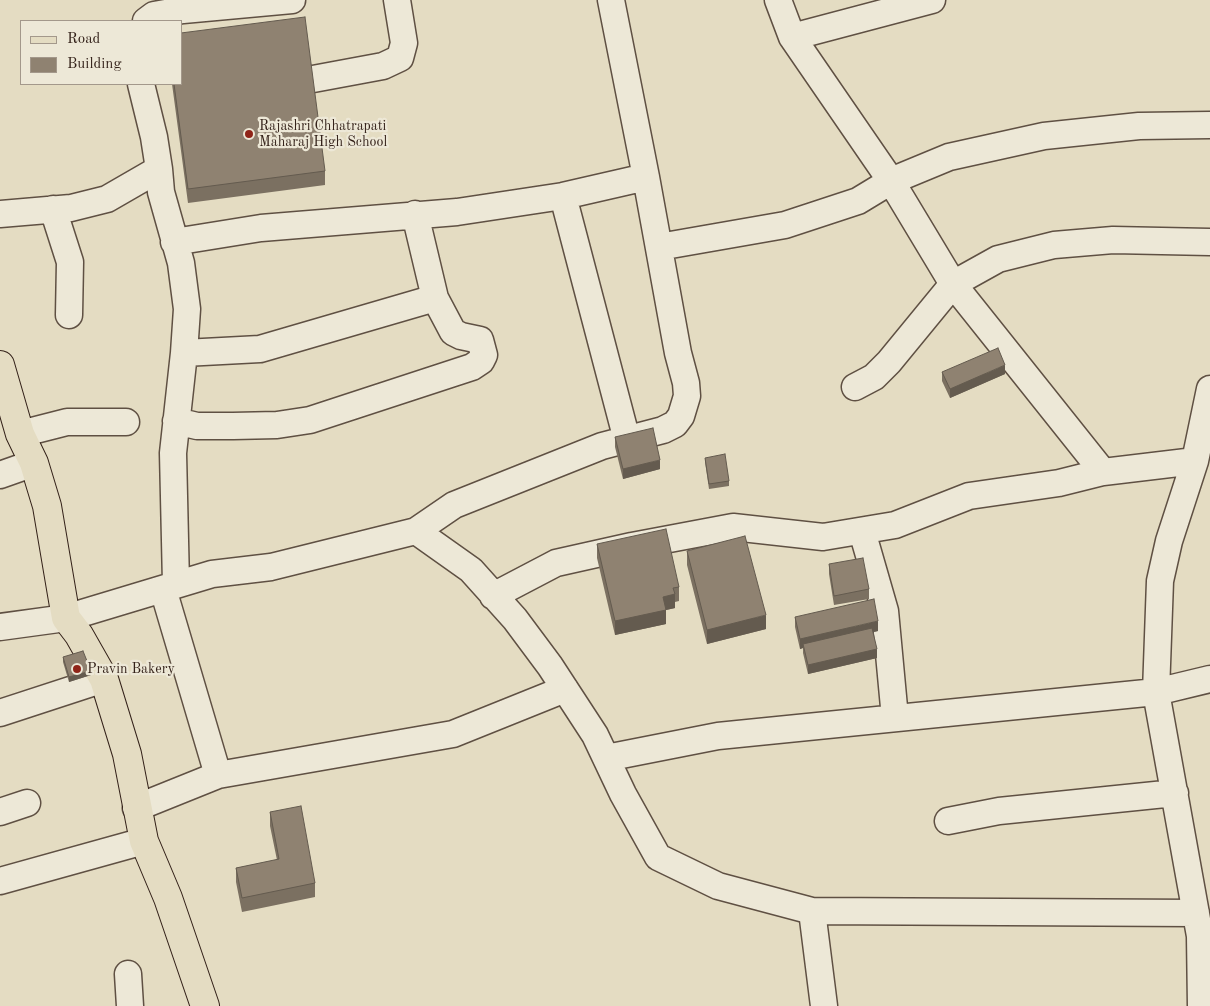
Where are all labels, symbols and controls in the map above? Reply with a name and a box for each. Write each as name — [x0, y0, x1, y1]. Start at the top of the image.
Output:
legend — [20, 20, 182, 85]
text: Road — [67, 32, 100, 47]
text: Building — [67, 57, 122, 72]
place label: Rajashri Chhatrapati Maharaj High School — [259, 118, 387, 150]
marker: Rajashri Chhatrapati Maharaj High School — [243, 128, 255, 140]
place label: Pravin Bakery — [87, 661, 175, 677]
marker: Pravin Bakery — [71, 663, 83, 675]

